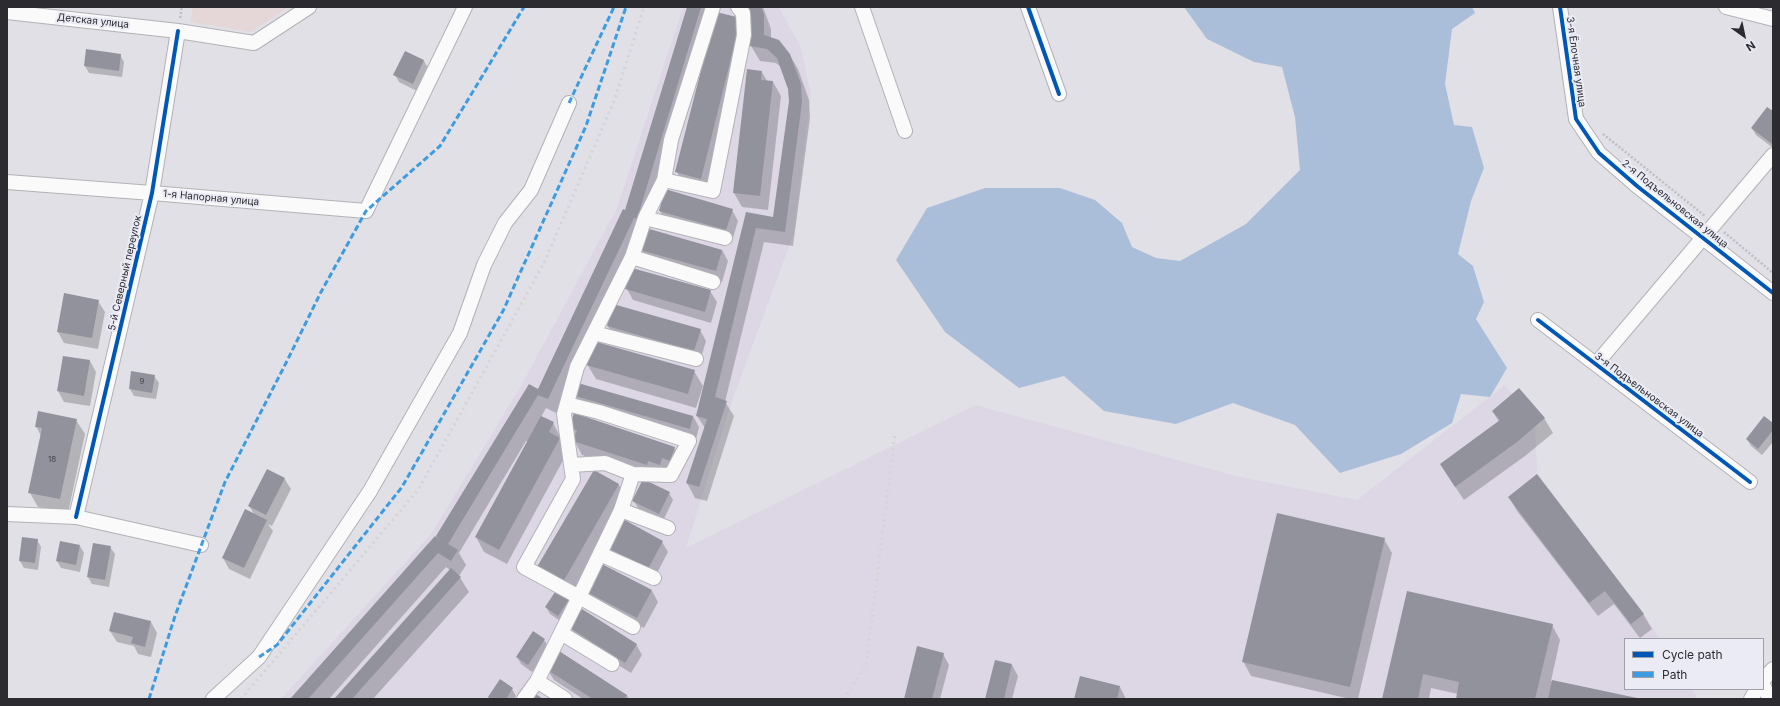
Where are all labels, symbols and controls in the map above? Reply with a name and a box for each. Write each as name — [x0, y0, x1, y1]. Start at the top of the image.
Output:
street label: Детская улица — [57, 11, 129, 31]
street label: 3-я Ёлочная улица — [1564, 16, 1588, 108]
north arrow — [1724, 16, 1764, 56]
text: N — [1743, 38, 1758, 54]
street label: 2-я Подъельновская улица — [1619, 157, 1731, 251]
street label: 1-я Напорная улица — [162, 188, 260, 208]
street label: 5-й Северный переулок — [106, 214, 144, 332]
street label: 3-я Подъельновская улица — [1592, 350, 1706, 440]
house number: 9 — [140, 377, 144, 387]
house number: 18 — [48, 455, 56, 465]
legend — [1624, 638, 1764, 690]
text: Cycle path — [1662, 647, 1723, 662]
text: Path — [1662, 667, 1687, 682]

